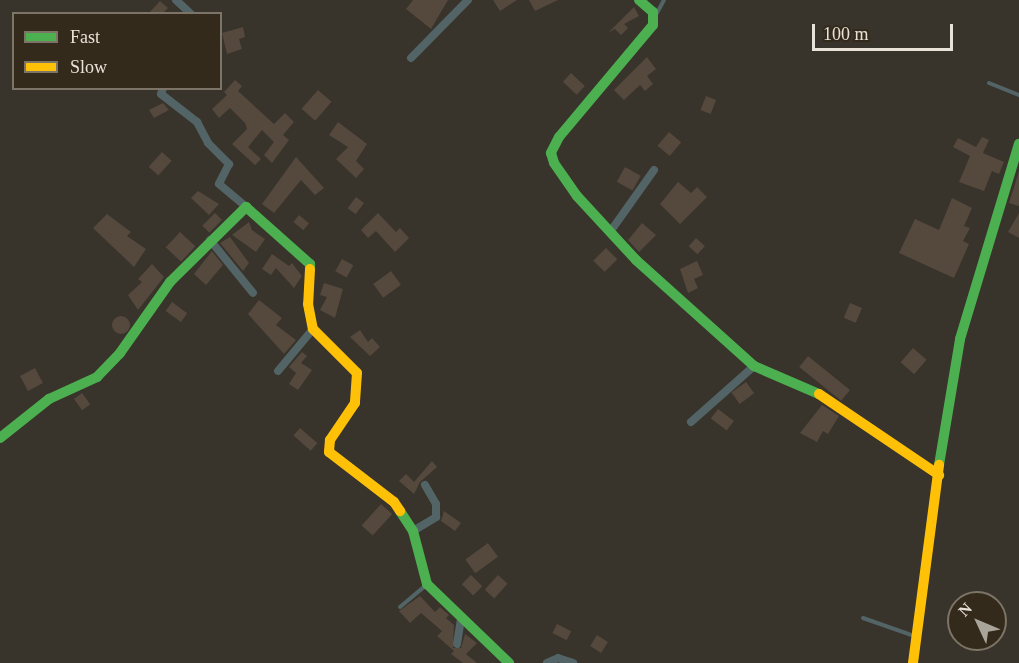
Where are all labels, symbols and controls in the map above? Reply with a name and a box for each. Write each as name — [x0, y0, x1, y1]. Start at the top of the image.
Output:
legend — [12, 12, 222, 90]
scale bar — [815, 12, 956, 50]
text: 100 m — [823, 24, 869, 44]
text: Fast — [70, 27, 100, 47]
text: Slow — [70, 57, 107, 77]
north arrow — [947, 591, 1007, 651]
text: N — [955, 599, 975, 620]

